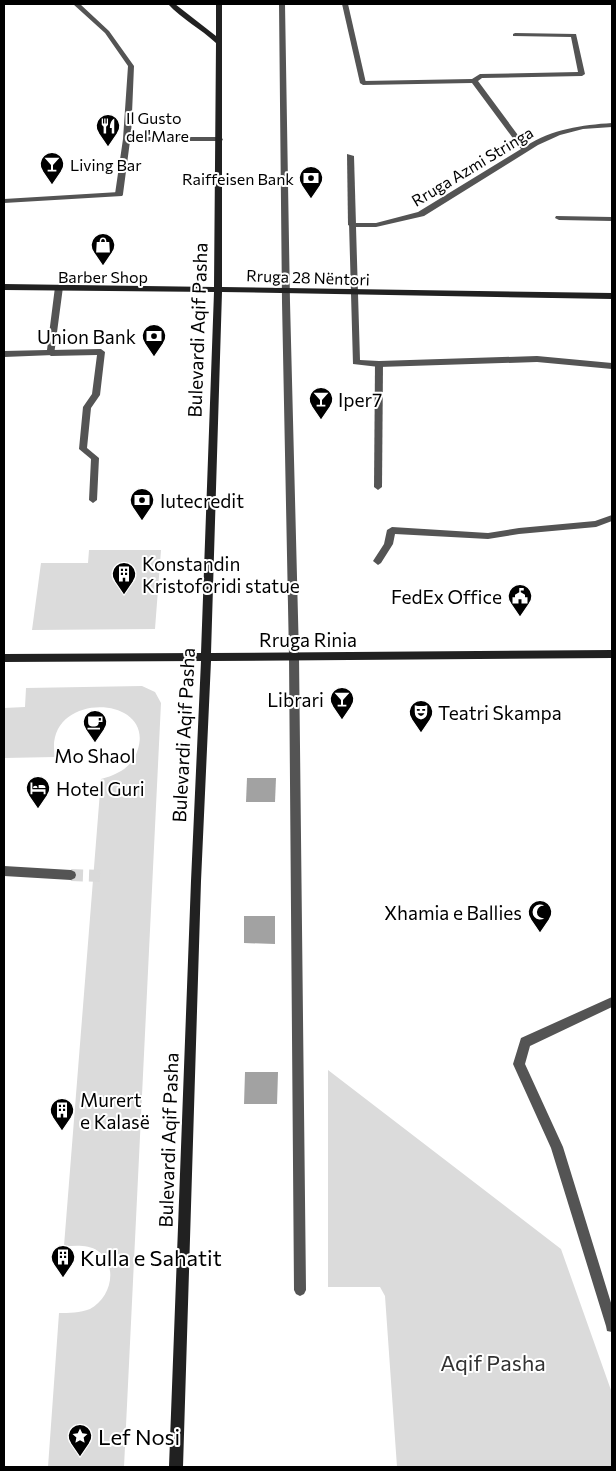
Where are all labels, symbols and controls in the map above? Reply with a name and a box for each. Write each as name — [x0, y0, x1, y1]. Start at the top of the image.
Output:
place label: Il Gusto del'Mare — [126, 108, 189, 145]
restaurant icon: Il Gusto del'Mare — [95, 113, 121, 147]
street label: Rruga Azmi Stringa — [408, 122, 536, 210]
bar icon: Living Bar — [39, 151, 65, 185]
place label: Living Bar — [70, 155, 142, 174]
bank icon: Raiffeisen Bank — [298, 165, 324, 199]
place label: Raiffeisen Bank — [182, 169, 294, 188]
shop icon: Barber Shop — [90, 232, 116, 266]
street label: Bulevardi Aqif Pasha — [182, 242, 212, 418]
street label: Rruga 28 Nëntori — [246, 265, 370, 289]
place label: Barber Shop — [58, 267, 148, 286]
bank icon: Union Bank — [141, 323, 167, 357]
place label: Union Bank — [37, 325, 136, 348]
bar icon: Iper7 — [308, 386, 334, 420]
place label: Iper7 — [338, 388, 382, 411]
bank icon: Iutecredit — [129, 487, 155, 521]
place label: Iutecredit — [160, 489, 244, 512]
place label: Konstandin Kristoforidi statue — [142, 552, 300, 597]
building icon: Konstandin Kristoforidi statue — [111, 561, 137, 595]
public building icon: FedEx Office — [507, 583, 533, 617]
place label: FedEx Office — [391, 585, 502, 608]
street label: Rruga Rinia — [259, 628, 357, 651]
street label: Bulevardi Aqif Pasha — [167, 647, 199, 823]
bar icon: Librari — [329, 686, 355, 720]
place label: Librari — [267, 688, 324, 711]
theatre icon: Teatri Skampa — [408, 699, 434, 733]
place label: Teatri Skampa — [438, 701, 562, 724]
cafe icon: Mo Shaol — [82, 709, 108, 743]
place label: Mo Shaol — [54, 744, 136, 767]
hotel icon: Hotel Guri — [25, 775, 51, 809]
place label: Hotel Guri — [56, 777, 145, 800]
mosque icon: Xhamia e Ballies — [527, 899, 553, 933]
place label: Xhamia e Ballies — [384, 901, 522, 924]
street label: Bulevardi Aqif Pasha — [153, 1052, 183, 1228]
place label: Murert e Kalasë — [80, 1088, 150, 1133]
building icon: Murert e Kalasë — [49, 1097, 75, 1131]
building icon: Kulla e Sahatit — [50, 1244, 76, 1278]
place label: Kulla e Sahatit — [80, 1244, 222, 1271]
park label: Aqif Pasha — [440, 1349, 546, 1376]
place icon: Lef Nosi — [67, 1423, 93, 1457]
place label: Lef Nosi — [98, 1423, 180, 1450]

